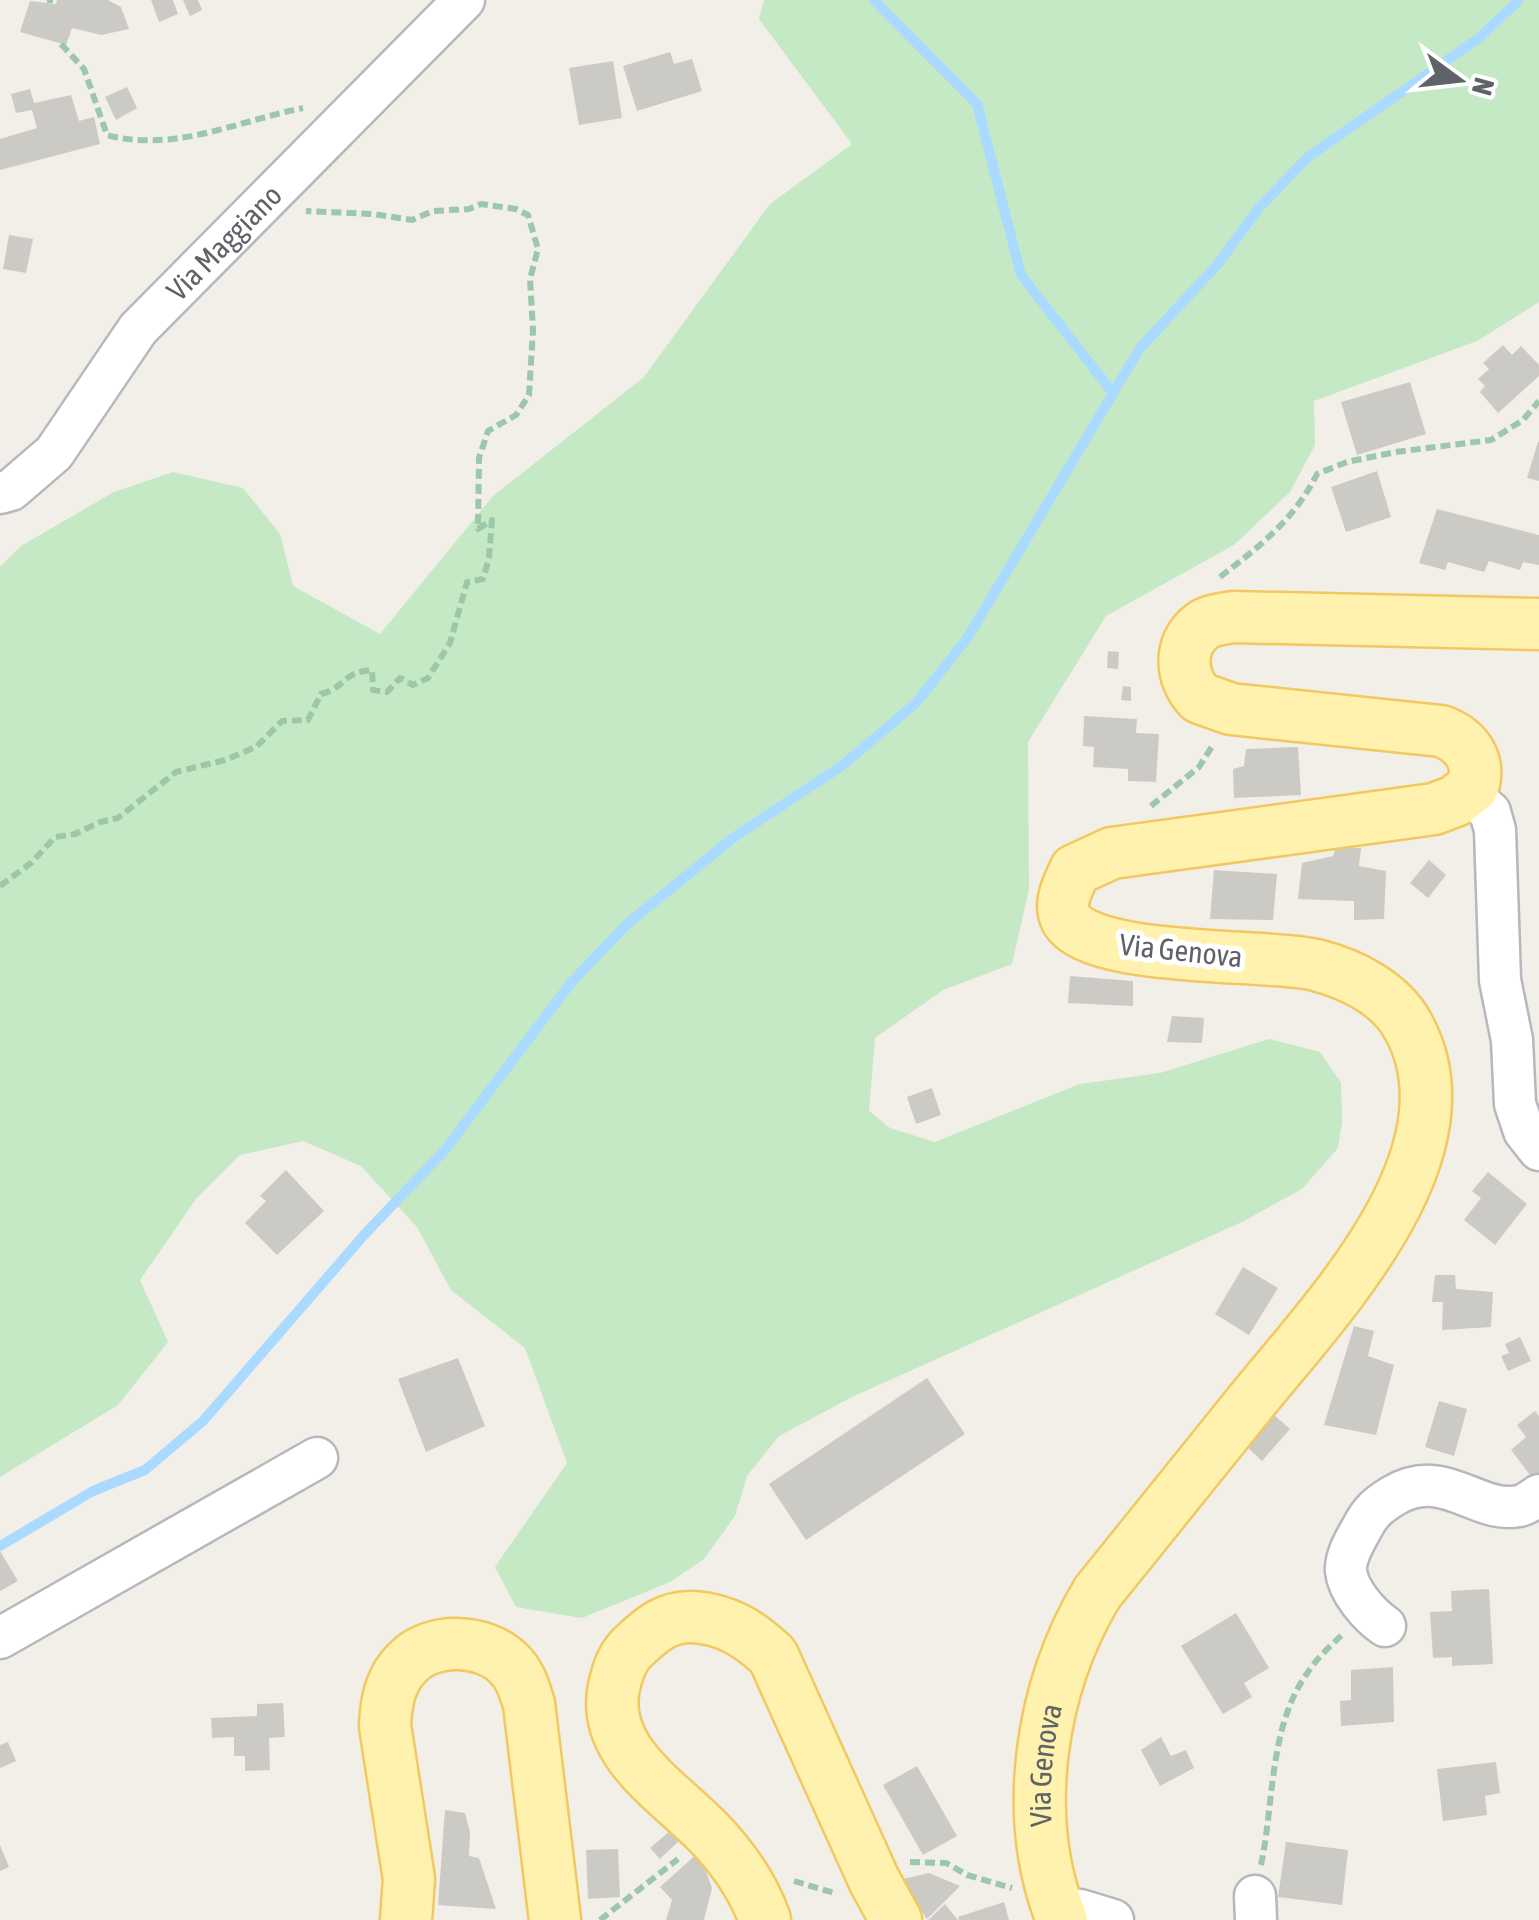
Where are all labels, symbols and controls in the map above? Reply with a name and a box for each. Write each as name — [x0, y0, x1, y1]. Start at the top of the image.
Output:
north arrow — [1409, 30, 1509, 130]
text: N — [1466, 74, 1501, 99]
street label: Via Maggiano — [160, 178, 288, 307]
street label: Via Genova — [1118, 927, 1244, 973]
street label: Via Genova — [1023, 1700, 1068, 1827]

